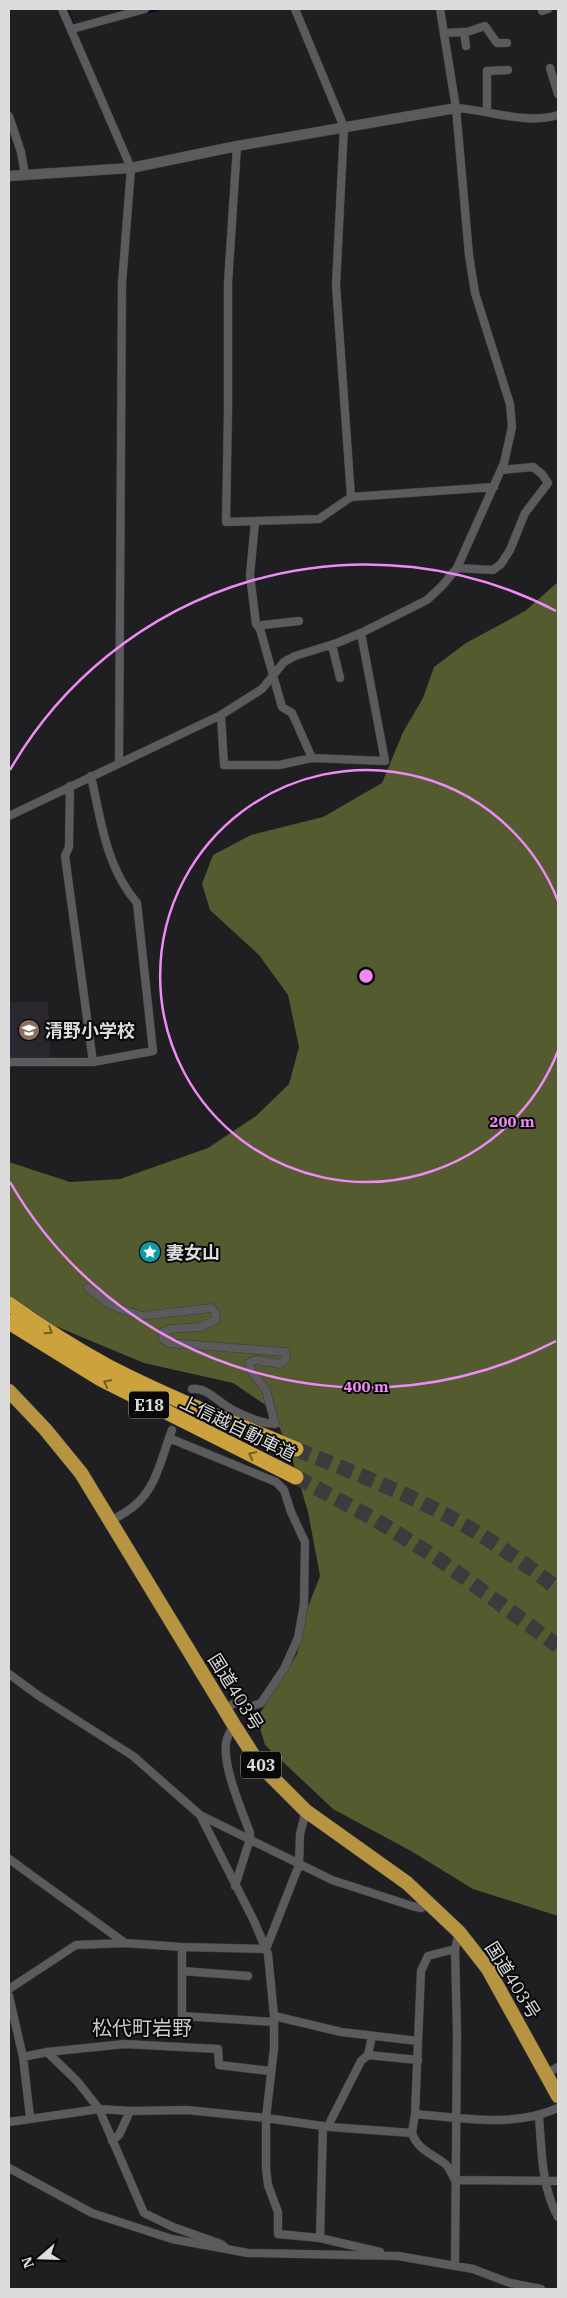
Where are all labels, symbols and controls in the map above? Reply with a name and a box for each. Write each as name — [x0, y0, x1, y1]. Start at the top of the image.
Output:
centre of rings — [357, 967, 375, 985]
school or university icon: 清野小学校 — [17, 1018, 41, 1042]
place label: 清野小学校 — [45, 1019, 135, 1042]
text: 200 m — [489, 1112, 535, 1131]
place icon: 妻女山 — [138, 1240, 162, 1264]
place label: 妻女山 — [166, 1241, 220, 1264]
one-way arrow — [44, 1325, 53, 1335]
text: 400 m — [343, 1377, 389, 1396]
one-way arrow — [103, 1379, 112, 1389]
street label: 上信越自動車道 — [176, 1390, 300, 1466]
road number: E18 — [129, 1392, 169, 1418]
one-way arrow — [248, 1451, 257, 1461]
street label: 国道403号 — [203, 1649, 269, 1735]
road number: 403 — [241, 1752, 281, 1778]
street label: 国道403号 — [480, 1937, 546, 2023]
district label: 松代町岩野 — [92, 2014, 192, 2041]
north arrow — [15, 2233, 65, 2283]
text: N — [17, 2254, 38, 2271]

